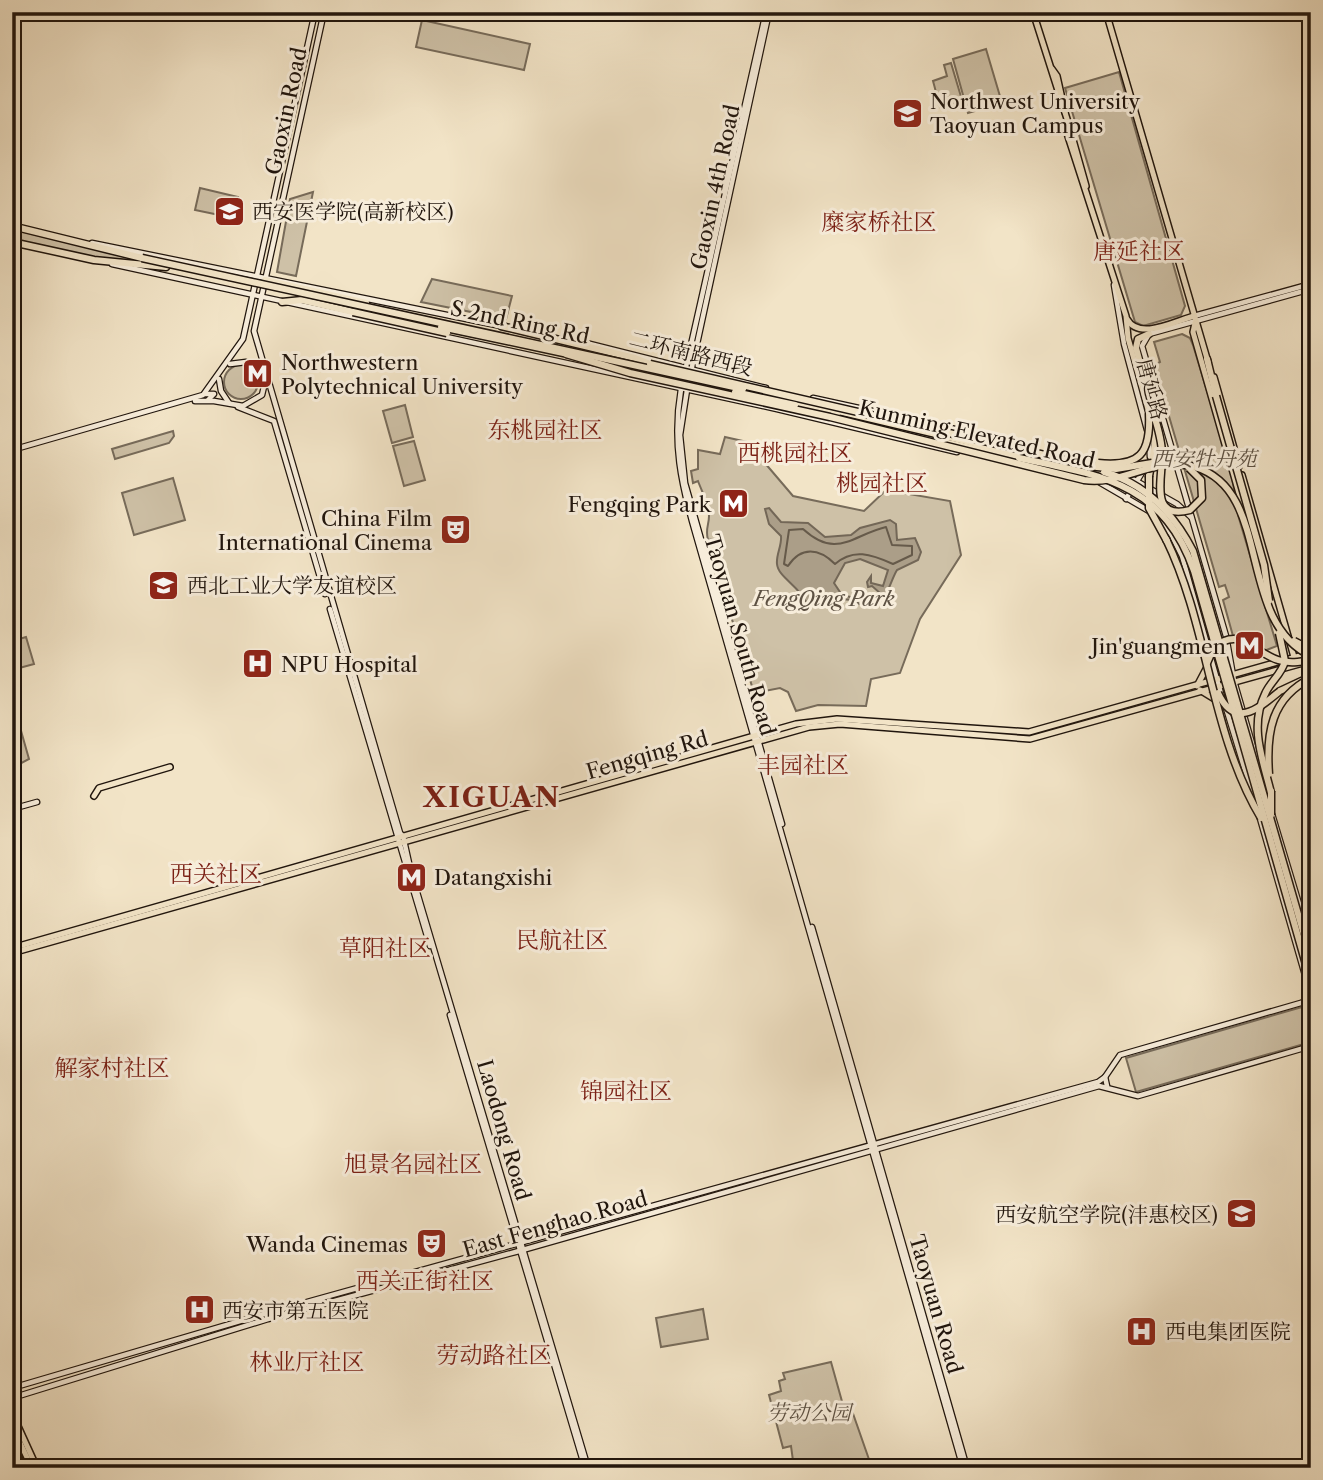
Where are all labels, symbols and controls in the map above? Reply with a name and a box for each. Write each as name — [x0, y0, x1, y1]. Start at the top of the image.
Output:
street label: Gaoxin Road — [260, 45, 312, 177]
place label: Northwest University Taoyuan Campus — [930, 89, 1140, 138]
school or university icon: Northwest University Taoyuan Campus — [890, 96, 924, 130]
street label: Gaoxin 4th Road — [685, 102, 745, 272]
school or university icon: 西安医学院(高新校区) — [212, 194, 246, 228]
place label: 西安医学院(高新校区) — [252, 199, 454, 224]
district label: 糜家桥社区 — [822, 208, 937, 236]
district label: 唐延社区 — [1093, 237, 1185, 265]
street label: S 2nd Ring Rd — [448, 295, 592, 349]
street label: 二环南路西段 — [627, 326, 755, 380]
place label: Northwestern Polytechnical University — [281, 350, 523, 399]
street label: 唐延路 — [1132, 355, 1172, 423]
metro station icon: Northwestern Polytechnical University — [241, 357, 275, 391]
street label: Kunming Elevated Road — [856, 395, 1098, 473]
district label: 东桃园社区 — [488, 416, 603, 444]
district label: 西桃园社区 — [738, 439, 853, 467]
park label: 西安牡丹苑 — [1152, 446, 1259, 471]
district label: 桃园社区 — [836, 469, 928, 497]
metro station icon: Fengqing Park — [717, 487, 751, 521]
place label: Fengqing Park — [568, 492, 712, 517]
place label: China Film International Cinema — [218, 506, 433, 555]
theatre icon: China Film International Cinema — [438, 513, 472, 547]
street label: Taoyuan South Road — [699, 532, 781, 739]
school or university icon: 西北工业大学友谊校区 — [147, 568, 181, 602]
place label: 西北工业大学友谊校区 — [187, 573, 397, 598]
park label: FengQing Park — [751, 586, 895, 611]
metro station icon: Jin'guangmen — [1232, 629, 1266, 663]
place label: Jin'guangmen — [1088, 634, 1226, 659]
hospital icon: NPU Hospital — [241, 647, 275, 681]
place label: NPU Hospital — [281, 652, 418, 677]
street label: Fengqing Rd — [583, 726, 711, 784]
district label: 丰园社区 — [757, 751, 849, 779]
district label: XIGUAN — [422, 780, 561, 814]
district label: 西关社区 — [170, 860, 262, 888]
metro station icon: Datangxishi — [394, 860, 428, 894]
place label: Datangxishi — [434, 865, 552, 890]
district label: 民航社区 — [516, 926, 608, 954]
district label: 草阳社区 — [339, 934, 431, 962]
district label: 解家村社区 — [55, 1054, 170, 1082]
street label: Laodong Road — [472, 1057, 536, 1203]
district label: 锦园社区 — [580, 1077, 672, 1105]
district label: 旭景名园社区 — [344, 1150, 482, 1178]
street label: East Fenghao Road — [460, 1186, 650, 1262]
school or university icon: 西安航空学院(沣惠校区) — [1224, 1197, 1258, 1231]
place label: 西安航空学院(沣惠校区) — [995, 1202, 1218, 1227]
theatre icon: Wanda Cinemas — [414, 1227, 448, 1261]
place label: Wanda Cinemas — [245, 1232, 408, 1257]
street label: Taoyuan Road — [904, 1232, 968, 1377]
district label: 西关正街社区 — [356, 1267, 494, 1295]
hospital icon: 西安市第五医院 — [182, 1293, 216, 1327]
place label: 西安市第五医院 — [222, 1298, 369, 1323]
hospital icon: 西电集团医院 — [1125, 1314, 1159, 1348]
place label: 西电集团医院 — [1165, 1319, 1291, 1344]
district label: 劳动路社区 — [437, 1341, 552, 1369]
district label: 林业厅社区 — [250, 1348, 365, 1376]
park label: 劳动公园 — [767, 1400, 854, 1425]

